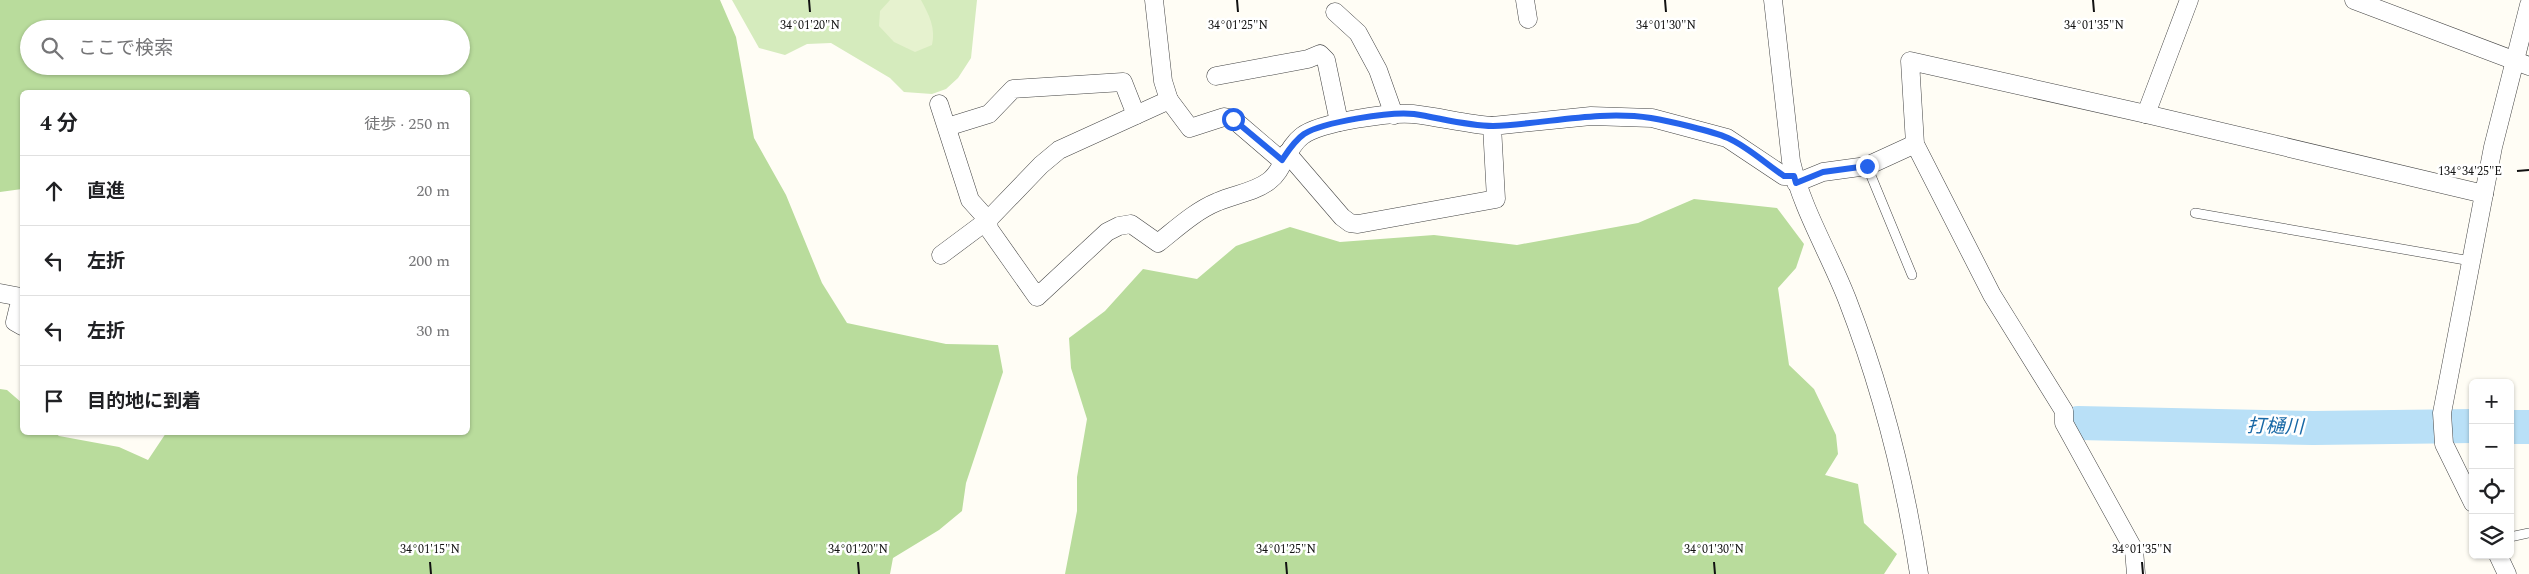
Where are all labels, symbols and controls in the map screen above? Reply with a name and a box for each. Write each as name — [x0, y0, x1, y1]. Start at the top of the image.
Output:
text: 34°01'20"N — [780, 16, 840, 35]
text: 34°01'25"N — [1208, 16, 1268, 35]
text: 34°01'30"N — [1636, 16, 1696, 35]
text: 34°01'35"N — [2064, 16, 2124, 35]
search box — [20, 20, 470, 75]
icon: search — [38, 34, 66, 62]
text: ここで検索 — [78, 34, 173, 63]
text: 4 分 — [40, 108, 78, 140]
route start — [1222, 108, 1245, 131]
text: 徒歩 · 250 m — [364, 112, 450, 136]
route end — [1856, 155, 1879, 178]
text: 134°34'25"E — [2438, 162, 2502, 181]
icon: ahead — [40, 177, 68, 205]
text: 直進 — [87, 177, 125, 206]
text: 20 m — [416, 179, 450, 203]
icon: left — [40, 247, 68, 275]
text: 左折 — [87, 247, 125, 276]
text: 200 m — [408, 249, 450, 273]
icon: left — [40, 317, 68, 345]
text: 左折 — [87, 317, 125, 346]
text: 30 m — [416, 319, 450, 343]
map controls — [2469, 379, 2514, 559]
button: + — [2469, 379, 2514, 424]
icon: arrive — [40, 387, 68, 415]
text: 目的地に到着 — [87, 387, 201, 416]
water label: 打樋川 — [2246, 412, 2306, 442]
button: − — [2469, 424, 2514, 469]
button: locate — [2469, 469, 2514, 514]
button: layers — [2469, 514, 2514, 559]
text: 34°01'15"N — [400, 540, 460, 559]
text: 34°01'20"N — [828, 540, 888, 559]
text: 34°01'25"N — [1256, 540, 1316, 559]
text: 34°01'30"N — [1684, 540, 1744, 559]
text: 34°01'35"N — [2112, 540, 2172, 559]

